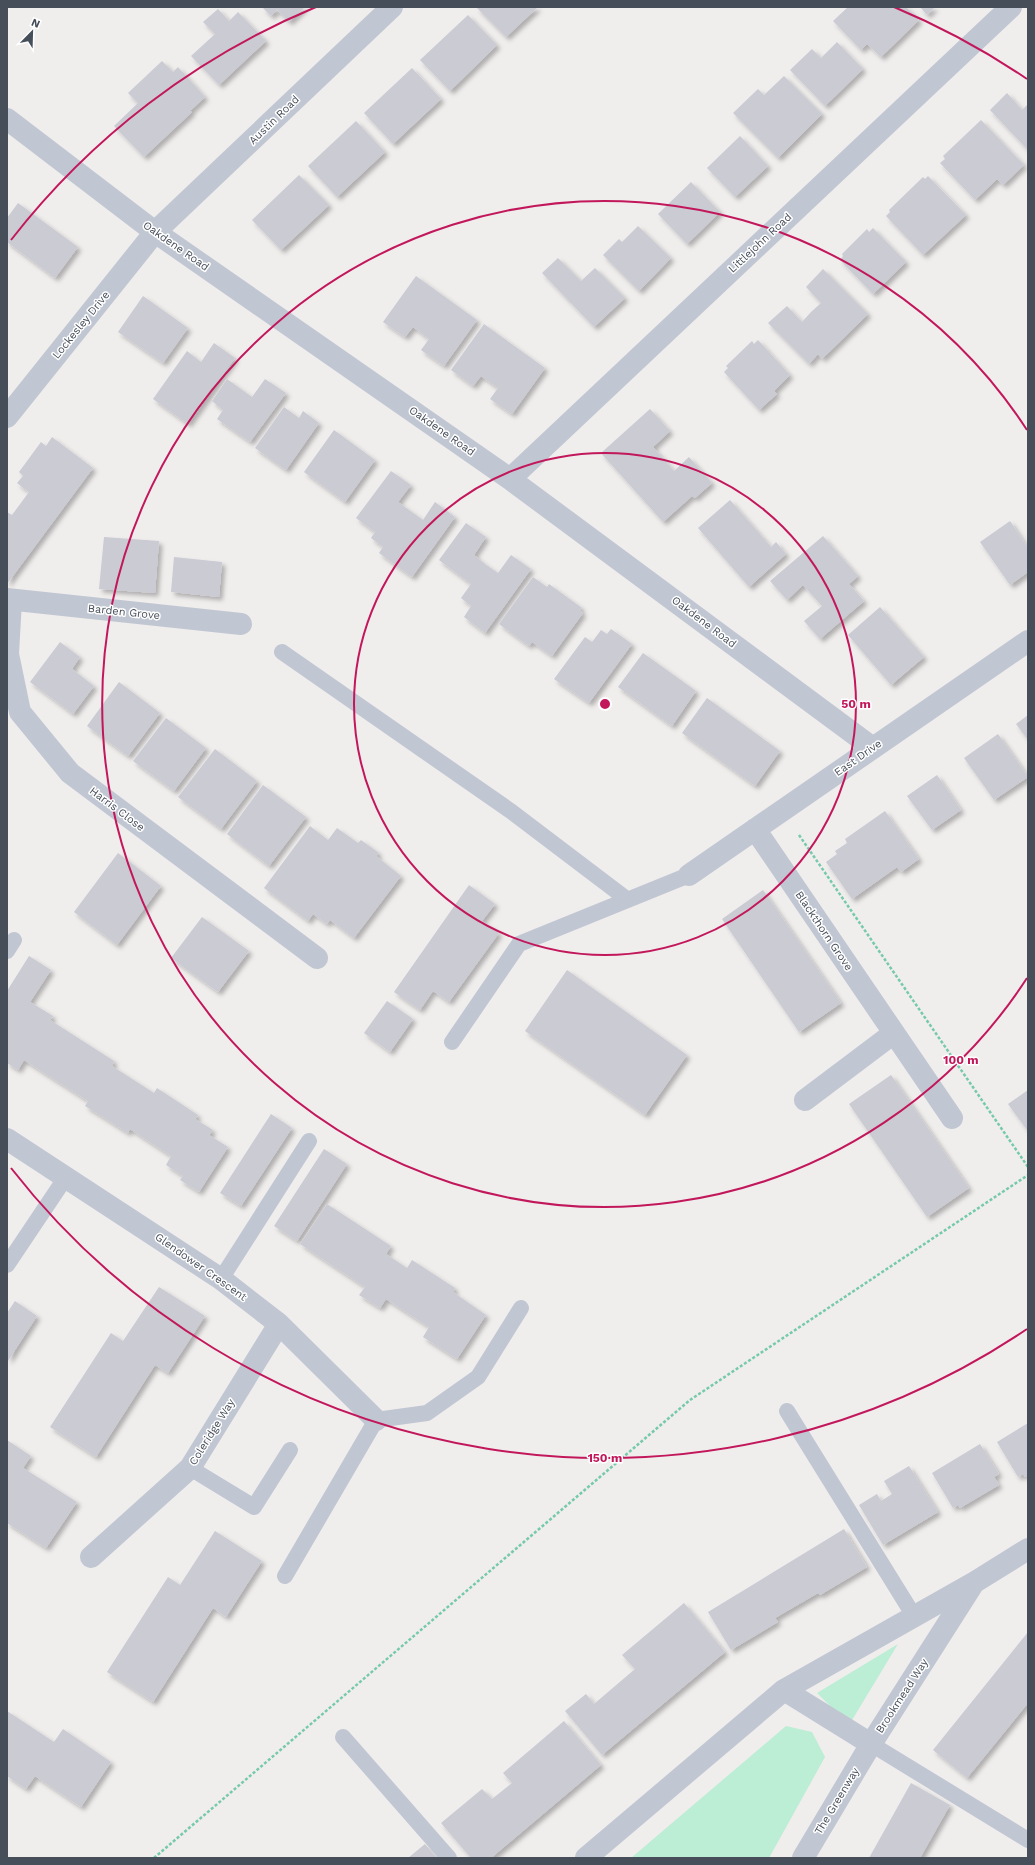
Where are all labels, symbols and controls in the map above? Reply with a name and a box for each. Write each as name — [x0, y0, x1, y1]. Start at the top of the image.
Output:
north arrow — [12, 12, 52, 52]
text: N — [29, 16, 42, 31]
street label: Austin Road — [246, 93, 302, 147]
street label: Littlejohn Road — [726, 210, 794, 276]
street label: Oakdene Road — [141, 218, 211, 274]
street label: Lockesley Drive — [50, 289, 112, 361]
street label: Oakdene Road — [407, 403, 477, 459]
street label: Oakdene Road — [669, 593, 739, 651]
street label: Barden Grove — [87, 602, 161, 622]
centre of rings — [598, 697, 612, 711]
text: 50 m — [841, 697, 871, 711]
street label: East Drive — [832, 737, 884, 779]
street label: Harris Close — [87, 784, 147, 834]
street label: Blackthorn Grove — [793, 889, 855, 973]
text: 100 m — [943, 1053, 979, 1067]
street label: Glendower Crescent — [153, 1230, 250, 1304]
street label: Coleridge Way — [186, 1396, 238, 1467]
text: 150 m — [588, 1451, 622, 1465]
street label: Brookmead Way — [873, 1656, 931, 1736]
street label: The Greenway — [812, 1765, 862, 1837]

